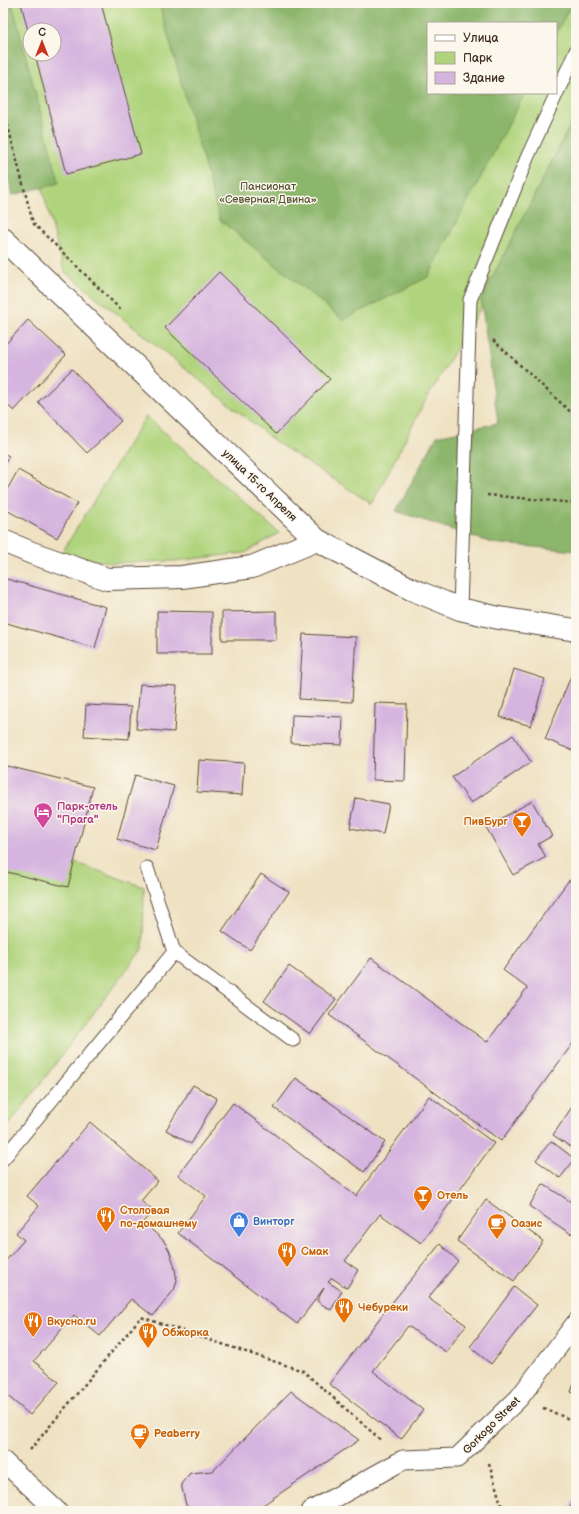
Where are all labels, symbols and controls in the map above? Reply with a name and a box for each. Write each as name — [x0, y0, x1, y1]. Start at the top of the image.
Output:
north arrow — [22, 22, 62, 62]
legend — [427, 22, 557, 94]
text: С — [38, 26, 46, 39]
text: Улица — [463, 31, 499, 46]
text: Парк — [463, 51, 493, 66]
text: Здание — [463, 71, 505, 86]
park label: Пансионат «Северная Двина» — [219, 180, 317, 206]
street label: улица 15-го Апреля — [220, 446, 300, 524]
place label: Парк-отель "Прага" — [57, 800, 118, 826]
hotel icon: Парк-отель "Прага" — [32, 801, 54, 829]
bar icon: ПивБург — [511, 810, 533, 838]
place label: ПивБург — [463, 815, 509, 828]
bar icon: Отель — [412, 1184, 434, 1212]
place label: Отель — [437, 1189, 468, 1202]
place label: Столовая по-домашнему — [120, 1204, 198, 1230]
restaurant icon: Столовая по-домашнему — [95, 1205, 117, 1233]
shop icon: Винторг — [228, 1210, 250, 1238]
cafe icon: Оазис — [486, 1212, 508, 1240]
place label: Винторг — [253, 1215, 295, 1228]
place label: Оазис — [511, 1217, 543, 1230]
restaurant icon: Смак — [276, 1240, 298, 1268]
place label: Смак — [301, 1245, 328, 1258]
restaurant icon: Чебуреки — [333, 1296, 355, 1324]
place label: Чебуреки — [358, 1301, 408, 1314]
restaurant icon: Вкусно.ru — [22, 1310, 44, 1338]
place label: Вкусно.ru — [47, 1315, 96, 1328]
restaurant icon: Обжорка — [137, 1321, 159, 1349]
place label: Обжорка — [162, 1326, 209, 1339]
street label: Gorkogo Street — [460, 1394, 523, 1457]
cafe icon: Peaberry — [129, 1422, 151, 1450]
place label: Peaberry — [154, 1427, 200, 1440]

